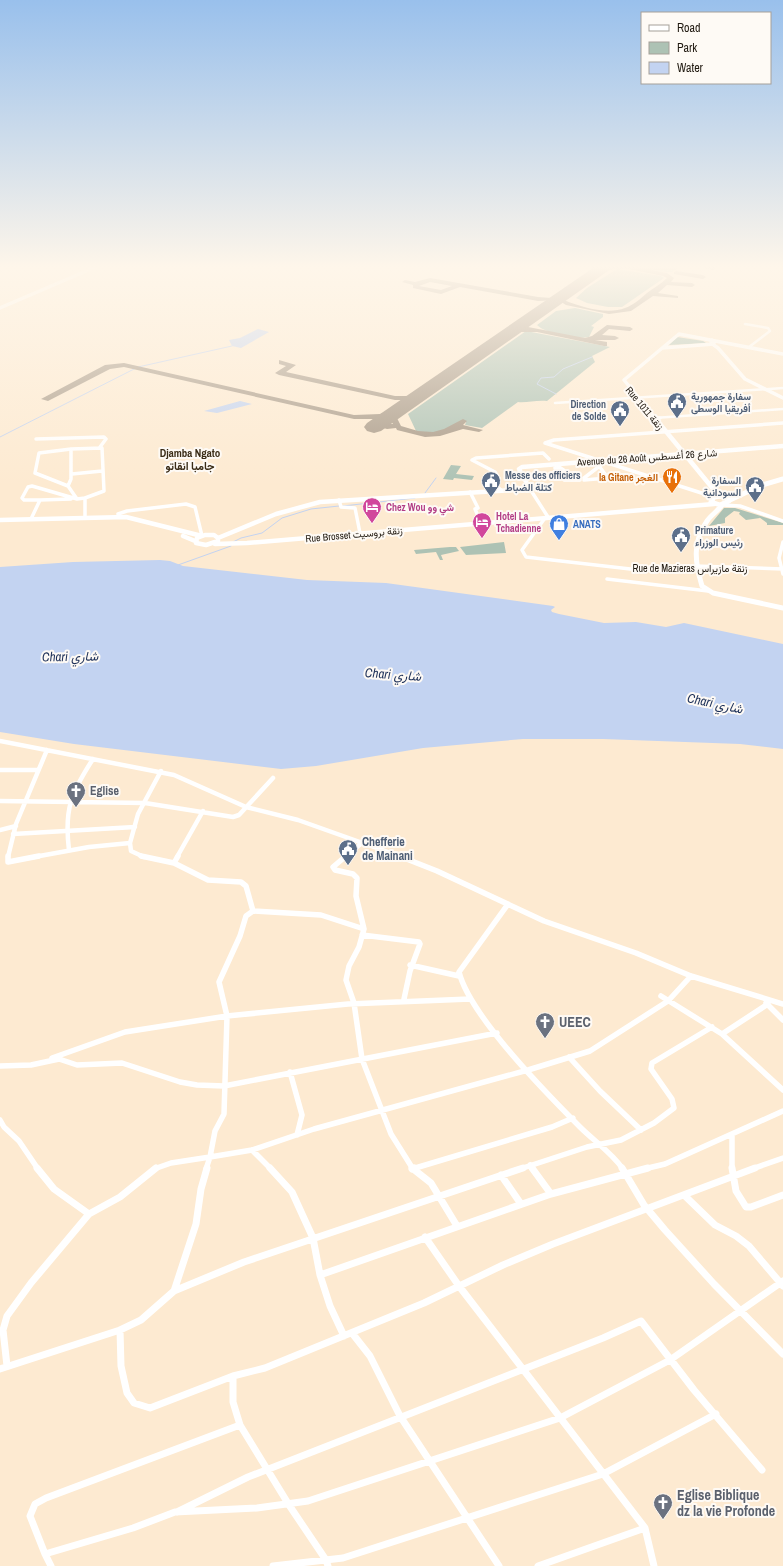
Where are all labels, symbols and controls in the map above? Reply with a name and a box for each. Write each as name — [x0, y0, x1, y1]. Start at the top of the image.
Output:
legend — [641, 12, 771, 84]
text: Road — [677, 20, 701, 36]
text: Park — [677, 40, 697, 56]
text: Water — [677, 60, 704, 76]
street label: Rue 1011 زنقة — [623, 384, 667, 433]
place label: سفارة جمهورية أفريقيا الوسطى — [691, 390, 751, 415]
public building icon: سفارة جمهورية أفريقيا الوسطى — [666, 391, 688, 419]
place label: Direction de Solde — [570, 398, 606, 423]
public building icon: Direction de Solde — [609, 399, 631, 427]
district label: Djamba Ngato جامبا انقاتو — [160, 446, 221, 473]
street label: Avenue du 26 Août شارع 26 أغسطس — [576, 446, 718, 469]
restaurant icon: la Gitane الغجر — [661, 466, 683, 494]
place label: Messe des officiers كتلة الضباط — [505, 469, 581, 494]
public building icon: Messe des officiers كتلة الضباط — [480, 470, 502, 498]
place label: la Gitane الغجر — [599, 471, 658, 484]
place label: السفارة السودانية — [703, 474, 741, 499]
public building icon: السفارة السودانية — [744, 475, 766, 503]
hotel icon: Chez Wou شي وو — [361, 496, 383, 524]
place label: Chez Wou شي وو — [386, 501, 454, 516]
place label: Hotel La Tchadienne — [496, 510, 541, 535]
hotel icon: Hotel La Tchadienne — [471, 511, 493, 539]
shop icon: ANATS — [548, 513, 570, 541]
place label: ANATS — [573, 518, 601, 531]
street label: Rue Brosset زنقة بروسيت — [305, 524, 403, 545]
place label: Primature رئيس الوزراء — [695, 524, 743, 549]
public building icon: Primature رئيس الوزراء — [670, 525, 692, 553]
street label: Rue de Mazieras زنقة مازيراس — [633, 562, 747, 575]
water label: Chari شاري — [42, 647, 99, 667]
water label: Chari شاري — [364, 664, 422, 687]
water label: Chari شاري — [685, 689, 745, 720]
church icon: Eglise — [65, 780, 87, 808]
place label: Eglise — [90, 783, 120, 799]
place label: Chefferie de Mainani — [362, 834, 413, 864]
public building icon: Chefferie de Mainani — [337, 838, 359, 866]
church icon: UEEC — [534, 1011, 556, 1039]
place label: UEEC — [559, 1013, 591, 1031]
place label: Eglise Biblique dz la vie Profonde — [677, 1486, 775, 1520]
church icon: Eglise Biblique dz la vie Profonde — [652, 1492, 674, 1520]

